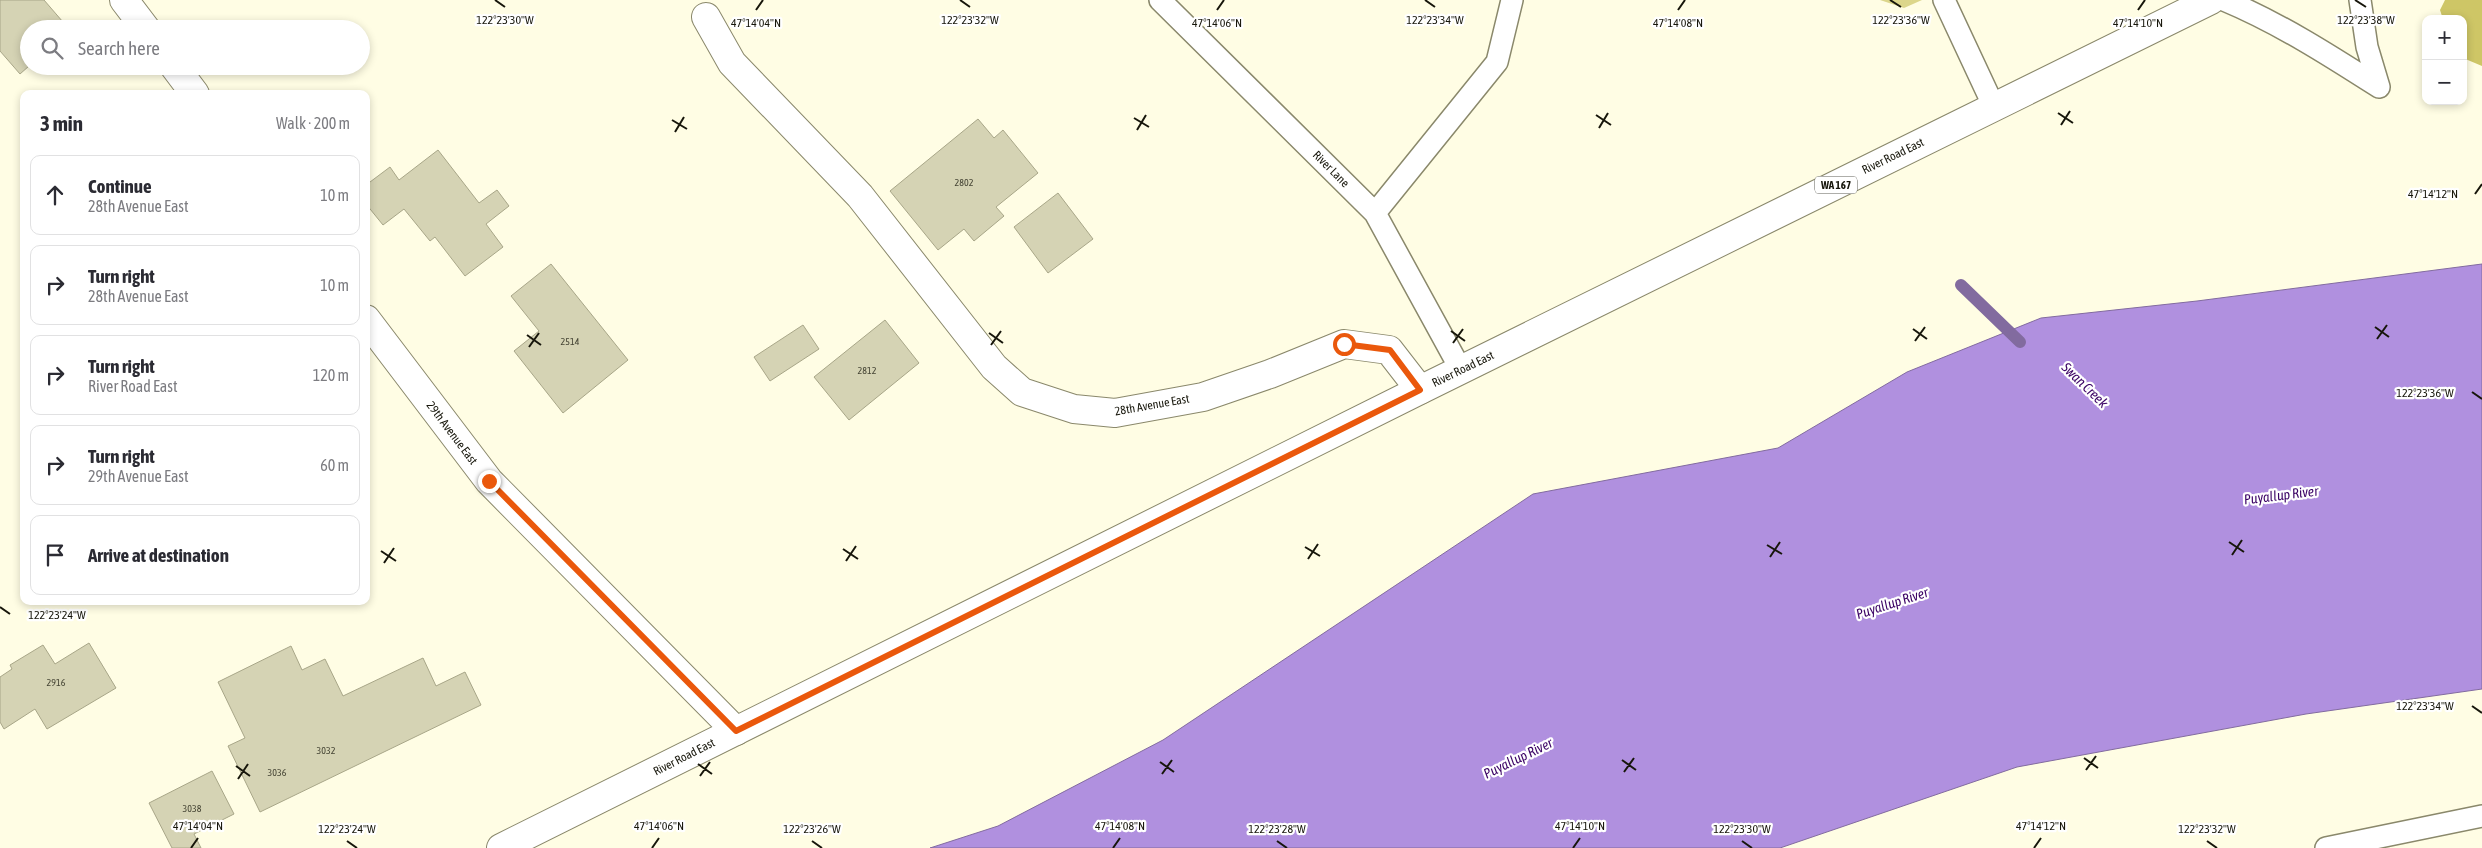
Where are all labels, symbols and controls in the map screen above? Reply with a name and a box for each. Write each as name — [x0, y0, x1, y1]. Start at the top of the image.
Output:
text: 122°23'30"W — [476, 13, 534, 27]
text: 122°23'32"W — [941, 13, 999, 27]
text: 122°23'34"W — [1406, 13, 1464, 27]
text: 122°23'36"W — [1872, 13, 1930, 27]
text: 122°23'38"W — [2337, 13, 2395, 27]
map controls — [2422, 15, 2467, 105]
button: + — [2422, 15, 2467, 60]
text: 47°14'04"N — [731, 16, 781, 30]
text: 47°14'06"N — [1192, 16, 1242, 30]
text: 47°14'08"N — [1653, 16, 1703, 30]
text: 47°14'10"N — [2113, 16, 2163, 30]
search box — [20, 20, 370, 75]
icon: search — [38, 34, 66, 62]
text: Search here — [78, 37, 160, 59]
button: − — [2422, 60, 2467, 105]
text: 3 min — [40, 111, 83, 135]
text: Walk · 200 m — [276, 114, 350, 132]
street label: River Road East — [1860, 135, 1927, 177]
street label: River Lane — [1310, 148, 1352, 190]
text: Continue — [88, 175, 152, 197]
road number: WA 167 — [1815, 176, 1857, 194]
house number: 2802 — [955, 177, 974, 188]
icon: ahead — [41, 181, 69, 209]
text: 10 m — [320, 186, 349, 204]
text: 47°14'12"N — [2408, 187, 2458, 201]
text: 28th Avenue East — [88, 197, 189, 215]
text: Turn right — [88, 265, 155, 287]
icon: right — [41, 271, 69, 299]
text: 10 m — [320, 276, 349, 294]
text: 28th Avenue East — [88, 287, 189, 305]
route start — [1333, 333, 1356, 356]
house number: 2514 — [561, 336, 580, 347]
street label: River Road East — [1430, 348, 1497, 390]
text: Turn right — [88, 355, 155, 377]
water label: Swan Creek — [2058, 358, 2112, 411]
icon: right — [41, 361, 69, 389]
house number: 2812 — [858, 365, 877, 376]
text: 120 m — [313, 366, 349, 384]
text: River Road East — [88, 377, 178, 395]
text: 122°23'36"W — [2396, 386, 2454, 400]
street label: 28th Avenue East — [1114, 391, 1191, 418]
street label: 29th Avenue East — [424, 399, 481, 468]
text: Turn right — [88, 445, 155, 467]
icon: right — [41, 451, 69, 479]
text: 60 m — [320, 456, 349, 474]
text: 29th Avenue East — [88, 467, 189, 485]
route end — [478, 470, 501, 493]
water label: Puyallup River — [2243, 482, 2320, 508]
icon: arrive — [41, 541, 69, 569]
text: Arrive at destination — [88, 544, 229, 566]
water label: Puyallup River — [1854, 584, 1931, 622]
text: 122°23'24"W — [28, 608, 86, 622]
house number: 2916 — [47, 677, 66, 688]
text: 122°23'34"W — [2396, 699, 2454, 713]
water label: Puyallup River — [1481, 734, 1556, 782]
street label: River Road East — [651, 735, 718, 778]
house number: 3032 — [317, 745, 336, 756]
house number: 3036 — [268, 767, 287, 778]
house number: 3038 — [183, 803, 202, 814]
text: 47°14'04"N — [173, 819, 223, 833]
text: 47°14'06"N — [634, 819, 684, 833]
text: 47°14'08"N — [1095, 819, 1145, 833]
text: 47°14'10"N — [1555, 819, 1605, 833]
text: 47°14'12"N — [2016, 819, 2066, 833]
text: 122°23'24"W — [318, 822, 376, 836]
text: 122°23'26"W — [783, 822, 841, 836]
text: 122°23'28"W — [1248, 822, 1306, 836]
text: 122°23'30"W — [1713, 822, 1771, 836]
text: 122°23'32"W — [2178, 822, 2236, 836]

